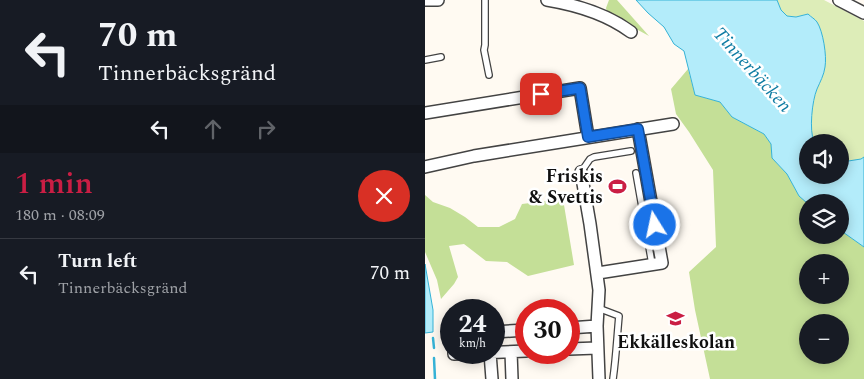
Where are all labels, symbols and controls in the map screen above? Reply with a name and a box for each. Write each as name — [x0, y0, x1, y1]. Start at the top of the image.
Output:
text: 70 m — [98, 9, 178, 62]
icon: left — [15, 20, 80, 85]
water label: Tinnerbäcken — [706, 21, 798, 119]
text: Tinnerbäcksgränd — [98, 57, 276, 90]
pin — [520, 73, 562, 115]
icon: arrive — [527, 80, 555, 108]
icon: left — [146, 115, 174, 143]
icon: ahead — [199, 115, 227, 143]
icon: right — [252, 115, 280, 143]
map controls — [799, 134, 849, 364]
button: sound — [799, 134, 849, 184]
text: 1 min — [15, 161, 93, 207]
place label: Friskis & Svettis — [529, 163, 603, 211]
button: close — [358, 170, 410, 222]
sports icon: Friskis & Svettis — [607, 176, 627, 196]
button: layers — [799, 194, 849, 244]
position arrow — [628, 198, 680, 250]
text: 180 m · 08:09 — [15, 203, 105, 227]
text: Turn left — [58, 247, 137, 276]
button: + — [799, 254, 849, 304]
text: 70 m — [370, 259, 410, 288]
icon: left — [15, 260, 43, 288]
text: Tinnerbäcksgränd — [58, 276, 188, 300]
speed limit sign: 30 — [515, 299, 580, 364]
text: 24 — [458, 306, 487, 344]
school or university icon: Ekkälleskolan — [666, 309, 686, 329]
button: − — [799, 314, 849, 364]
place label: Ekkälleskolan — [617, 329, 735, 356]
text: km/h — [459, 334, 486, 353]

